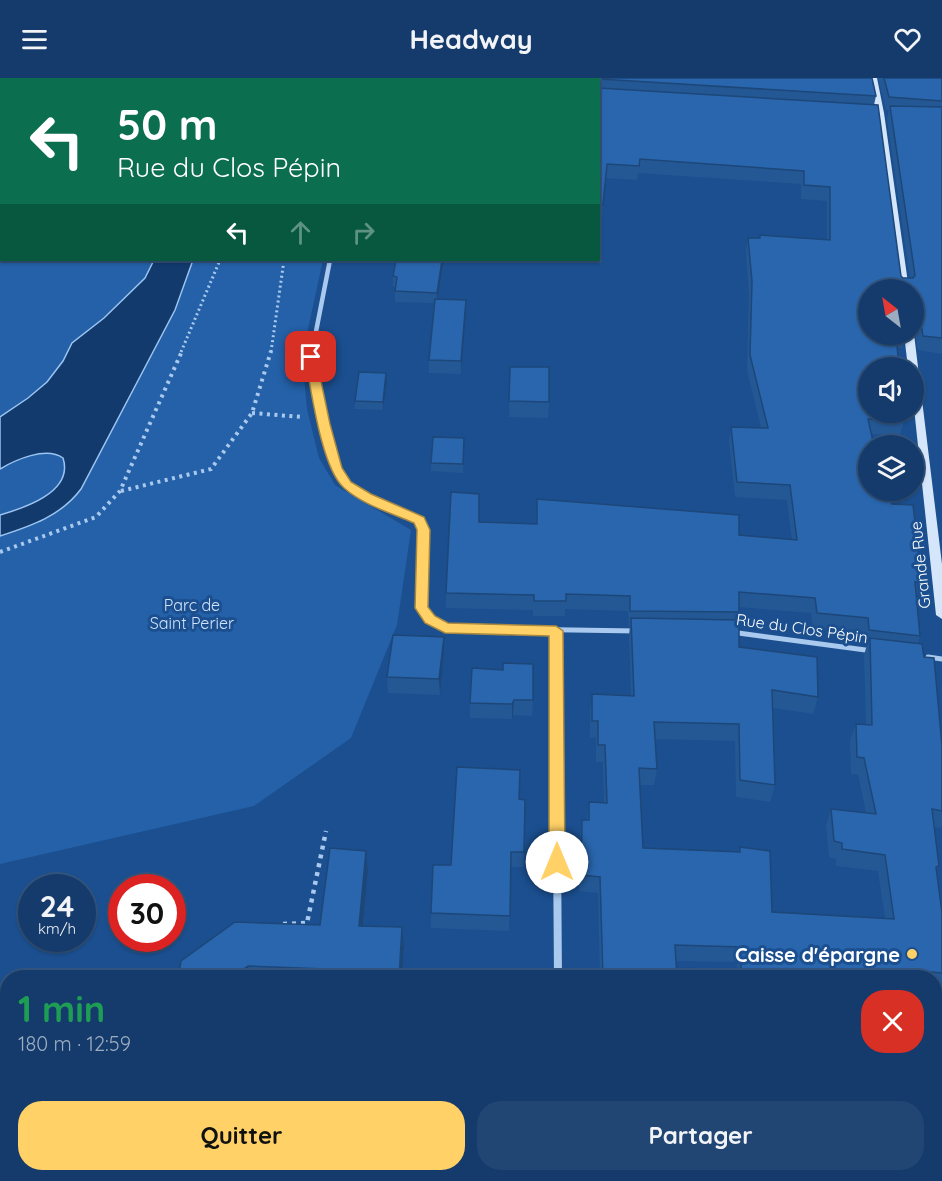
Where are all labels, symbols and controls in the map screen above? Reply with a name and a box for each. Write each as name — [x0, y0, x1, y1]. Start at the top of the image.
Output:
text: Headway — [409, 22, 533, 56]
icon: menu — [18, 23, 51, 56]
icon: heart — [891, 23, 924, 56]
text: 50 m — [117, 98, 217, 151]
icon: left — [18, 102, 96, 180]
text: Rue du Clos Pépin — [117, 150, 341, 184]
icon: left — [221, 216, 254, 249]
icon: ahead — [284, 216, 317, 249]
icon: right — [347, 216, 380, 249]
north arrow — [858, 279, 924, 345]
map controls — [858, 279, 924, 501]
pin — [285, 331, 336, 382]
icon: arrive — [294, 340, 327, 373]
button: sound — [858, 357, 924, 423]
button: layers — [858, 435, 924, 501]
street label: Grande Rue — [905, 520, 935, 610]
park label: Parc de Saint Perier — [150, 595, 234, 633]
street label: Rue du Clos Pépin — [735, 609, 869, 647]
position arrow — [525, 830, 589, 894]
speed limit sign: 30 — [108, 874, 186, 952]
text: 24 — [40, 887, 74, 925]
text: km/h — [38, 919, 76, 938]
place label: Caisse d'épargne — [735, 942, 900, 967]
marker: Caisse d'épargne — [905, 947, 919, 961]
text: 1 min — [18, 986, 105, 1031]
button: close — [861, 990, 924, 1053]
text: 180 m · 12:59 — [18, 1031, 131, 1056]
button: Quitter — [18, 1101, 465, 1170]
button: Partager — [477, 1101, 924, 1170]

